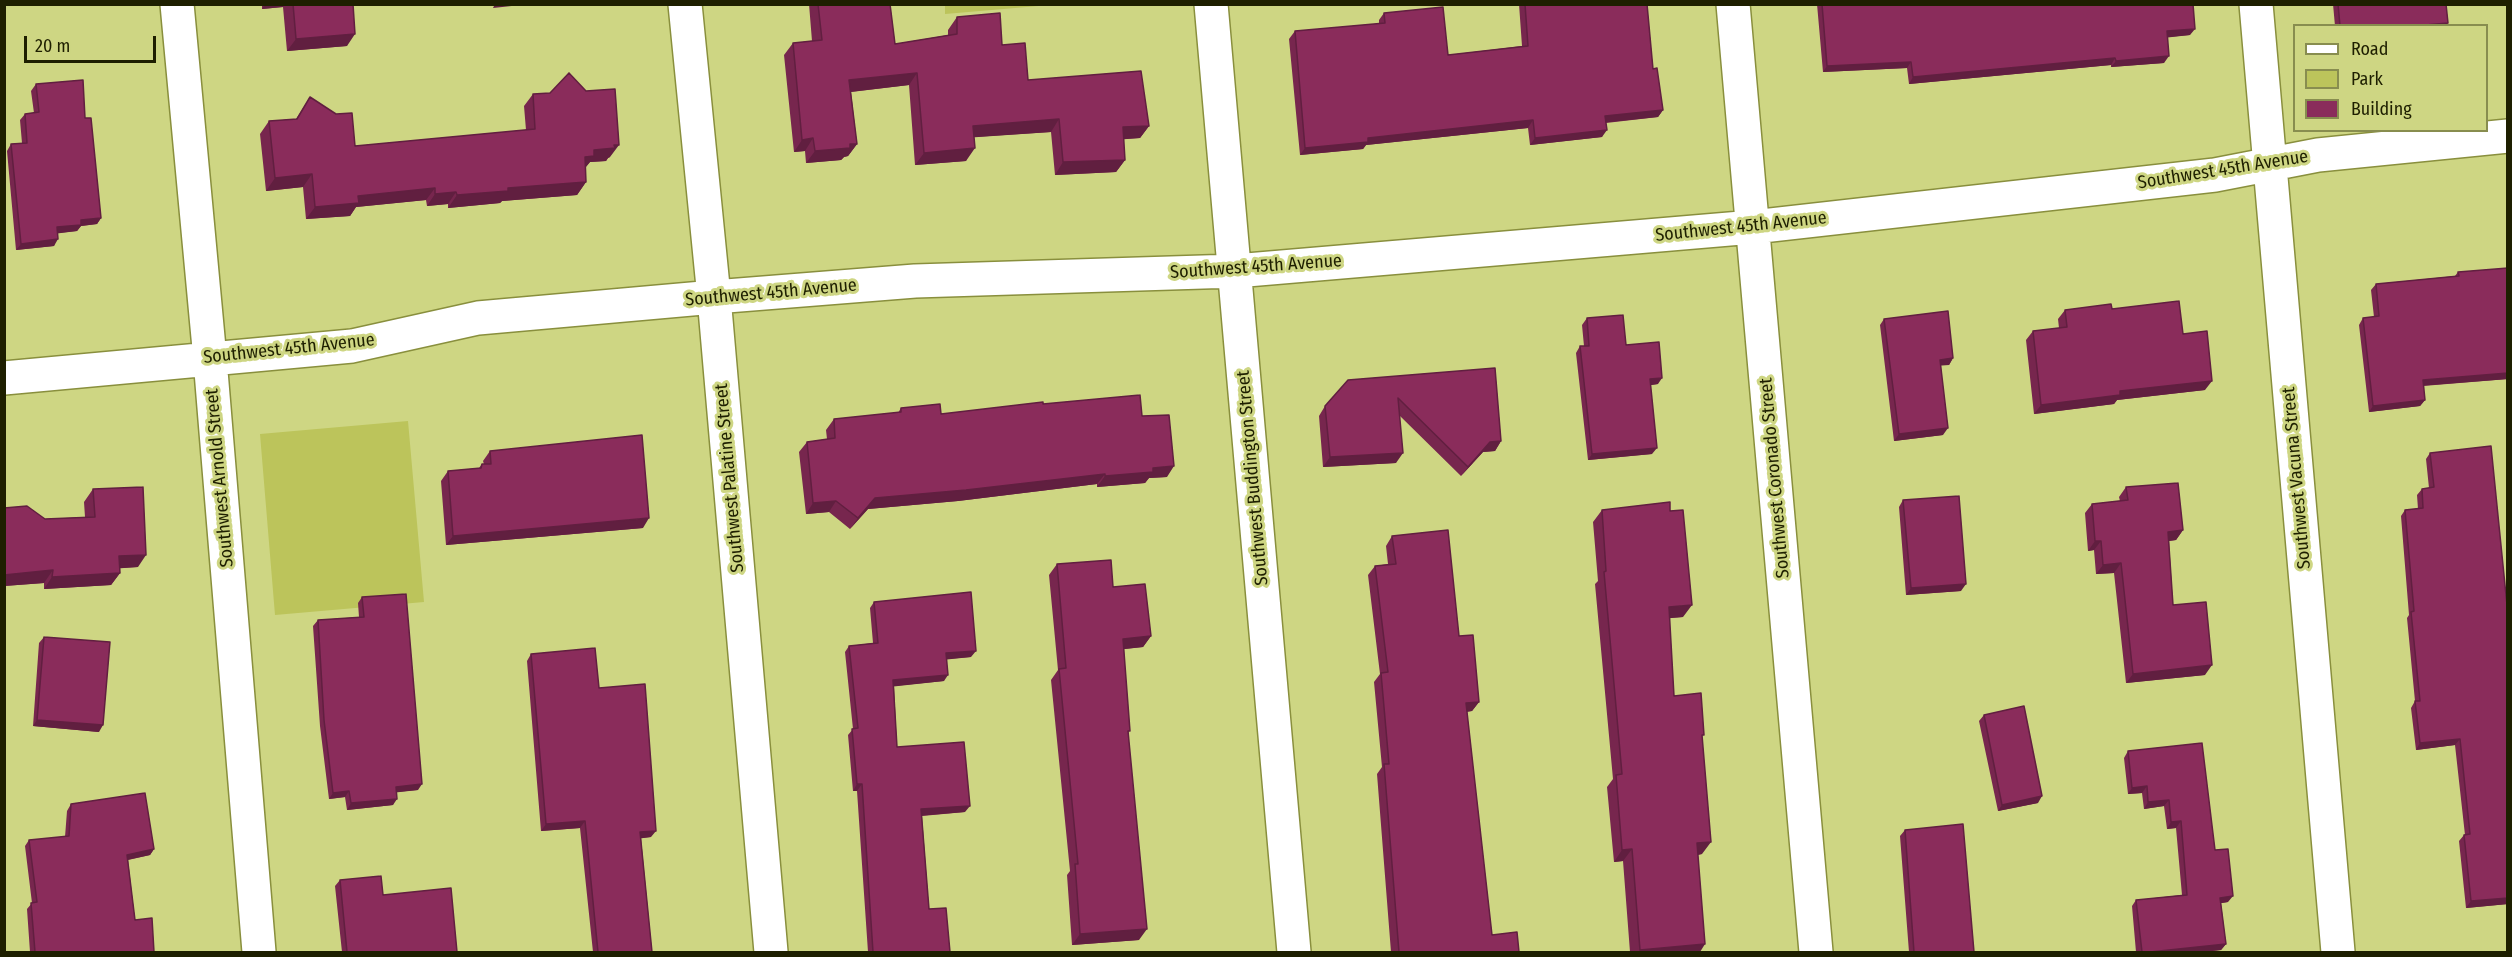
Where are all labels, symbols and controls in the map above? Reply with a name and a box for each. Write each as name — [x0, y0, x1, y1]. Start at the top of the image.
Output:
scale bar — [27, 24, 159, 62]
legend — [2293, 24, 2488, 132]
text: 20 m — [35, 35, 70, 57]
text: Road — [2351, 38, 2388, 60]
text: Park — [2351, 68, 2383, 90]
text: Building — [2351, 98, 2412, 120]
street label: Southwest 45th Avenue — [2136, 146, 2310, 194]
street label: Southwest 45th Avenue — [1654, 207, 1828, 247]
street label: Southwest 45th Avenue — [1169, 250, 1343, 284]
street label: Southwest 45th Avenue — [684, 275, 858, 311]
street label: Southwest 45th Avenue — [202, 329, 376, 369]
street label: Southwest Buddington Street — [1233, 370, 1273, 586]
street label: Southwest Coronado Street — [1755, 377, 1795, 579]
street label: Southwest Palatine Street — [711, 383, 749, 573]
street label: Southwest Vacuna Street — [2278, 386, 2316, 570]
street label: Southwest Arnold Street — [201, 388, 239, 568]

